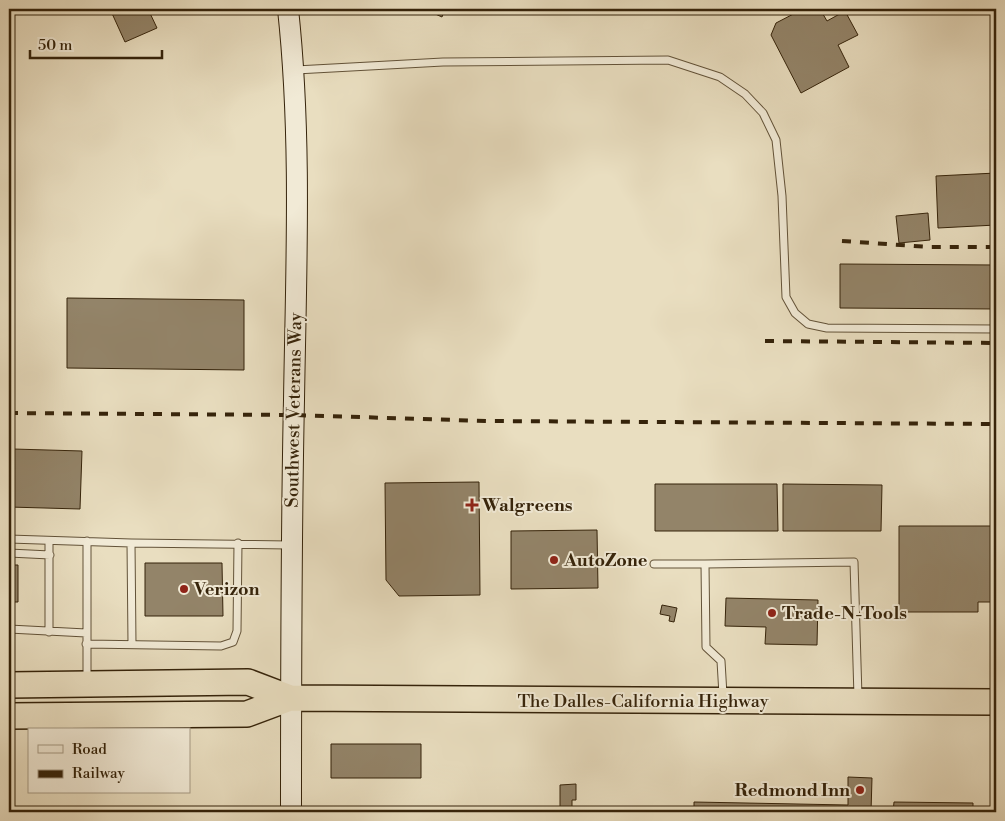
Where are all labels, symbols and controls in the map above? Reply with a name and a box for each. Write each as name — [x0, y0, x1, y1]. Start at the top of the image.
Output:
scale bar — [30, 28, 162, 60]
text: 50 m — [38, 36, 72, 55]
street label: Southwest Veterans Way — [281, 312, 307, 508]
place label: Walgreens — [481, 494, 573, 517]
marker: Walgreens — [466, 499, 478, 511]
place label: AutoZone — [563, 549, 648, 572]
marker: AutoZone — [548, 554, 560, 566]
place label: Verizon — [193, 578, 260, 601]
marker: Verizon — [178, 583, 190, 595]
place label: Trade-N-Tools — [782, 602, 907, 625]
marker: Trade-N-Tools — [766, 607, 778, 619]
street label: The Dalles-California Highway — [517, 690, 769, 713]
legend — [28, 728, 190, 794]
text: Road — [72, 740, 107, 759]
text: Railway — [72, 764, 126, 783]
place label: Redmond Inn — [735, 779, 850, 802]
marker: Redmond Inn — [854, 784, 866, 796]

